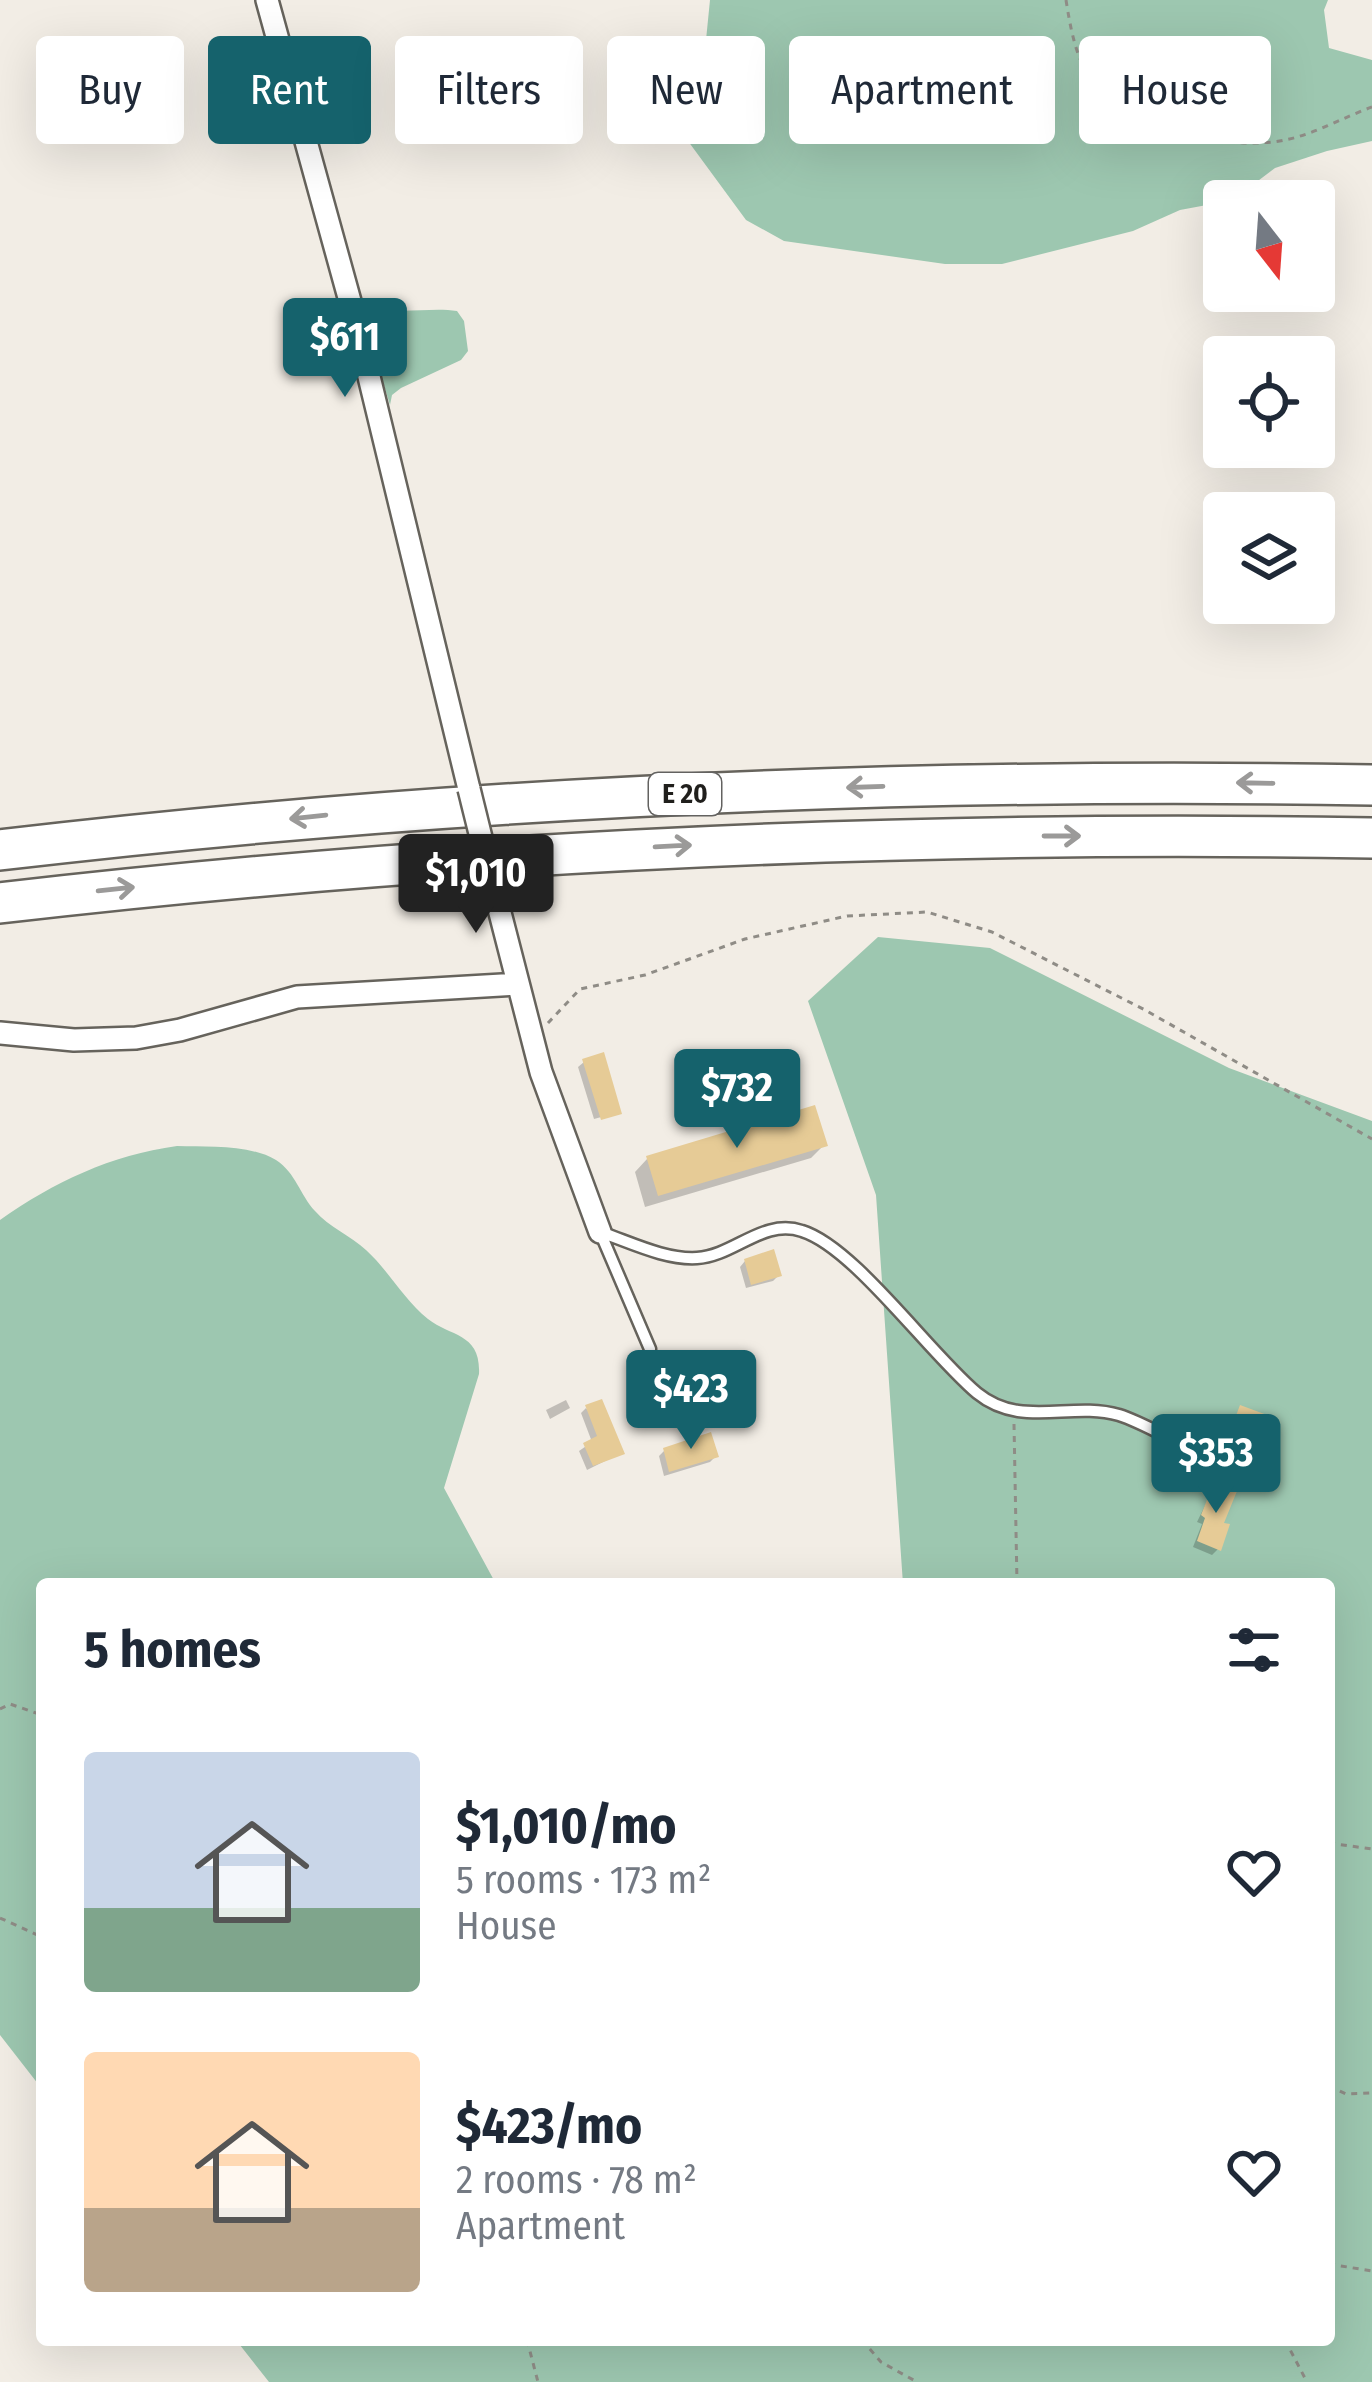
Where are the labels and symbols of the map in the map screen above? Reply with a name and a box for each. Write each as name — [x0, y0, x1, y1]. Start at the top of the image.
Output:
north arrow — [1203, 180, 1335, 312]
pin: $611 — [274, 298, 416, 400]
one-way arrow — [1236, 772, 1275, 794]
road number: E 20 — [649, 773, 721, 815]
one-way arrow — [846, 776, 885, 799]
one-way arrow — [289, 806, 328, 829]
one-way arrow — [1042, 825, 1081, 847]
pin: $1,010 — [378, 834, 574, 936]
one-way arrow — [652, 834, 691, 857]
one-way arrow — [96, 878, 135, 900]
pin: $732 — [666, 1049, 808, 1151]
pin: $423 — [620, 1350, 762, 1452]
pin: $353 — [1145, 1414, 1287, 1516]

